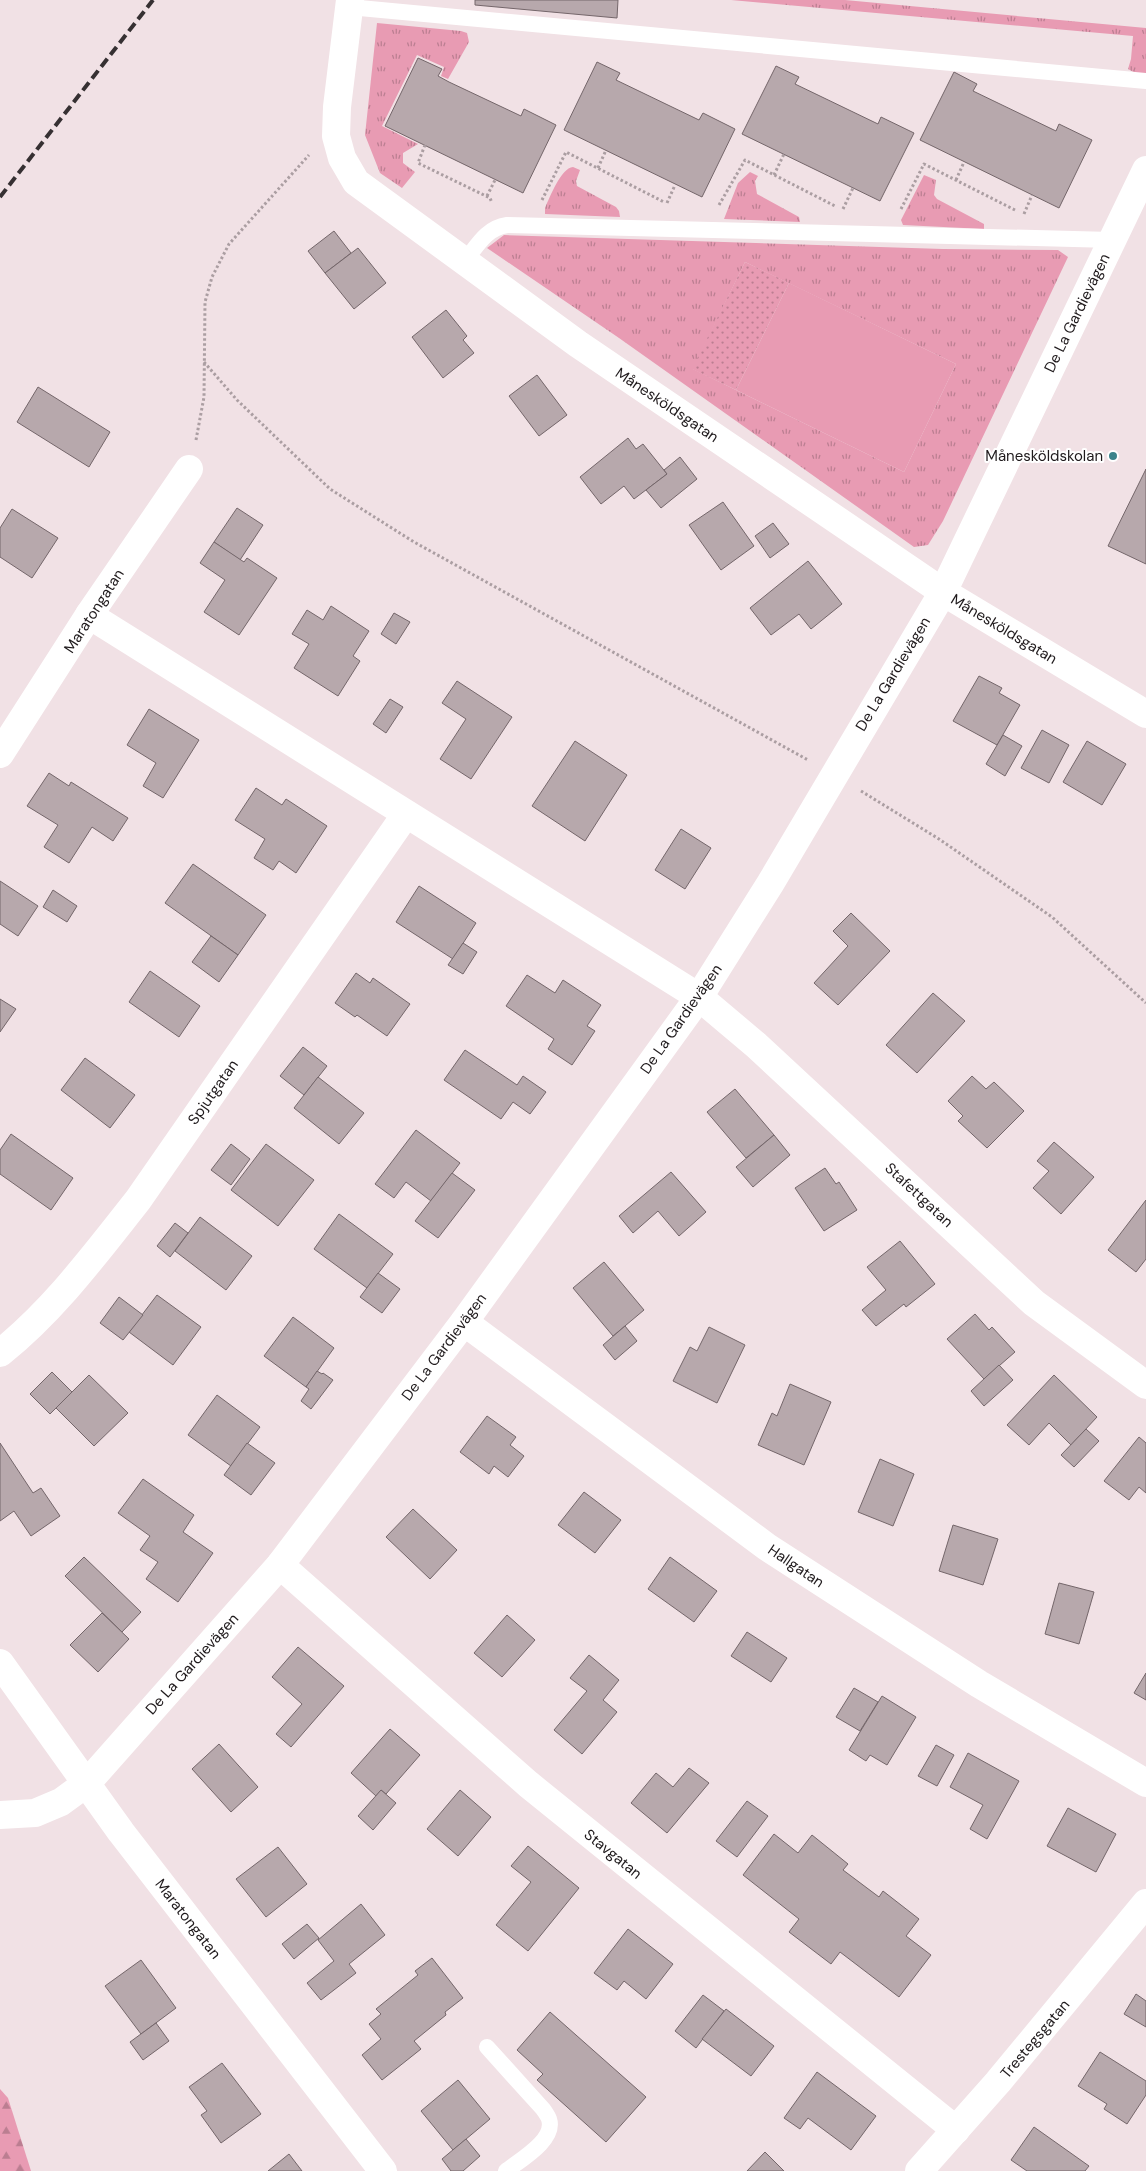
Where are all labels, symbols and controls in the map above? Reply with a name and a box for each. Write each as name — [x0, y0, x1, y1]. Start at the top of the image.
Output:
street label: De La Gardievägen — [1040, 250, 1114, 376]
street label: Månesköldsgatan — [611, 363, 723, 447]
place label: Månesköldskolan — [985, 446, 1103, 466]
marker: Månesköldskolan — [1107, 450, 1119, 462]
street label: Maratongatan — [59, 565, 129, 657]
street label: Månesköldsgatan — [947, 589, 1061, 669]
street label: De La Gardievägen — [851, 613, 935, 735]
street label: De La Gardievägen — [636, 960, 726, 1078]
street label: Spjutgatan — [183, 1055, 243, 1129]
street label: Stafettgatan — [881, 1158, 957, 1232]
street label: De La Gardievägen — [397, 1289, 491, 1405]
street label: Hallgatan — [764, 1540, 828, 1592]
street label: De La Gardievägen — [141, 1609, 243, 1719]
street label: Stavgatan — [580, 1825, 646, 1883]
street label: Maratongatan — [150, 1875, 226, 1963]
street label: Trestegsgatan — [996, 1995, 1074, 2083]

